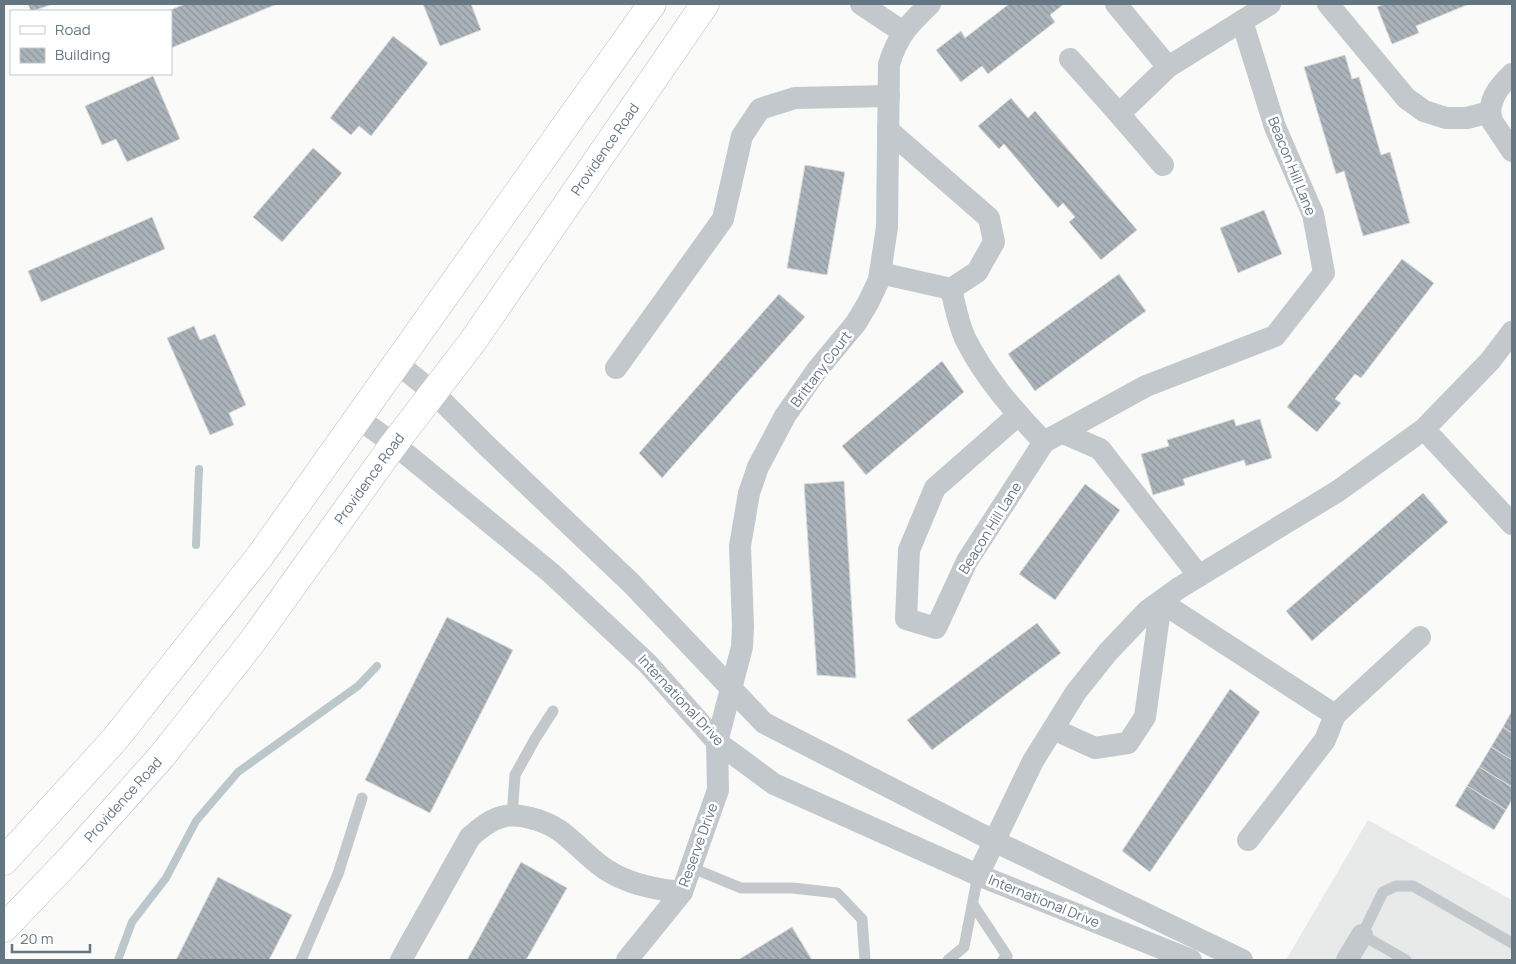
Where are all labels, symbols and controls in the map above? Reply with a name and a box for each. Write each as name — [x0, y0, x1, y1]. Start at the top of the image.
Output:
legend — [10, 10, 172, 75]
text: Road — [55, 19, 91, 40]
text: Building — [55, 44, 110, 65]
street label: Providence Road — [566, 99, 643, 199]
street label: Beacon Hill Lane — [1264, 114, 1321, 218]
street label: Brittany Court — [786, 327, 856, 411]
street label: Providence Road — [330, 429, 408, 528]
street label: Beacon Hill Lane — [954, 478, 1025, 577]
street label: International Drive — [634, 650, 729, 749]
street label: Providence Road — [80, 753, 166, 846]
street label: Reserve Drive — [674, 800, 722, 889]
street label: International Drive — [986, 870, 1103, 932]
scale bar — [12, 922, 90, 954]
text: 20 m — [20, 928, 53, 949]

